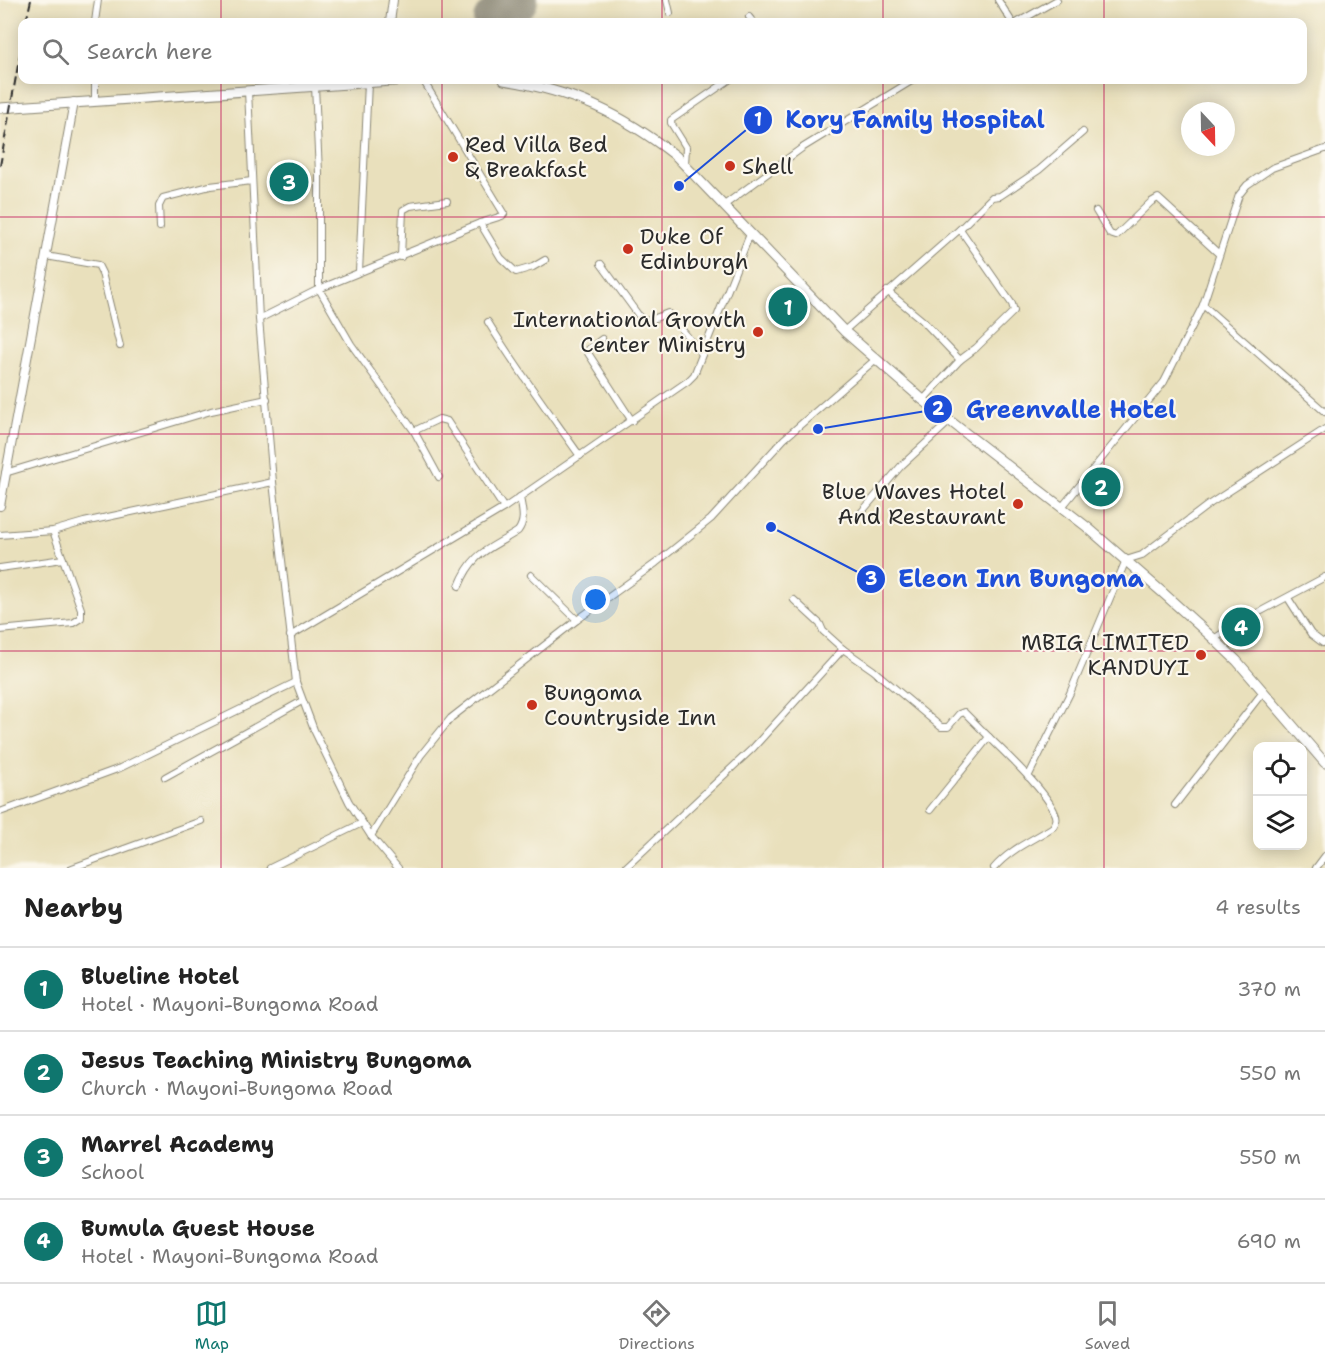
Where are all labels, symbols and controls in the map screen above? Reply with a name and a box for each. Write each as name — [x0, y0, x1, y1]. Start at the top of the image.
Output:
search box — [18, 18, 1307, 84]
icon: search — [39, 35, 72, 68]
text: Search here — [87, 37, 213, 66]
callout: Kory Family Hospital — [743, 99, 1057, 141]
north arrow — [1181, 102, 1235, 156]
text: Kory Family Hospital — [785, 104, 1045, 136]
text: 1 — [754, 108, 762, 132]
place label: Red Villa Bed & Breakfast — [465, 130, 608, 184]
marker: Red Villa Bed & Breakfast — [446, 150, 460, 164]
place label: Shell — [742, 152, 793, 181]
marker: Shell — [723, 159, 737, 173]
pin: 3 — [270, 160, 308, 204]
place label: Duke Of Edinburgh — [640, 222, 748, 276]
marker: Duke Of Edinburgh — [621, 242, 635, 256]
pin: 1 — [768, 284, 808, 330]
place label: International Growth Center Ministry — [513, 305, 746, 359]
marker: International Growth Center Ministry — [751, 325, 765, 339]
callout: Greenvalle Hotel — [923, 388, 1188, 430]
text: Greenvalle Hotel — [966, 394, 1176, 426]
text: 2 — [932, 397, 945, 421]
pin: 2 — [1082, 464, 1120, 510]
place label: Blue Waves Hotel And Restaurant — [822, 477, 1006, 531]
marker: Blue Waves Hotel And Restaurant — [1011, 497, 1025, 511]
callout: Eleon Inn Bungoma — [856, 558, 1156, 600]
text: Eleon Inn Bungoma — [898, 563, 1145, 595]
text: 3 — [865, 567, 877, 591]
your location — [581, 585, 610, 614]
pin: 4 — [1222, 604, 1260, 650]
place label: MBIG LIMITED KANDUYI — [1021, 628, 1189, 682]
marker: MBIG LIMITED KANDUYI — [1194, 648, 1208, 662]
place label: Bungoma Countryside Inn — [544, 678, 716, 732]
marker: Bungoma Countryside Inn — [525, 698, 539, 712]
map controls — [1253, 742, 1307, 850]
button: locate — [1253, 742, 1307, 796]
button: layers — [1253, 796, 1307, 850]
text: Nearby — [24, 890, 123, 925]
text: 4 results — [1215, 894, 1301, 920]
text: Blueline Hotel — [81, 962, 239, 991]
text: 1 — [39, 976, 48, 1002]
text: 370 m — [1237, 976, 1301, 1002]
text: Hotel · Mayoni-Bungoma Road — [81, 991, 378, 1017]
text: Jesus Teaching Ministry Bungoma — [81, 1046, 471, 1075]
text: 2 — [37, 1060, 51, 1086]
text: 550 m — [1239, 1060, 1301, 1086]
text: Church · Mayoni-Bungoma Road — [81, 1075, 393, 1101]
text: Marrel Academy — [81, 1130, 274, 1159]
text: 3 — [37, 1144, 51, 1170]
text: 550 m — [1239, 1144, 1301, 1170]
text: School — [81, 1159, 144, 1185]
text: Bumula Guest House — [81, 1214, 315, 1243]
text: 4 — [37, 1228, 51, 1254]
text: 690 m — [1237, 1228, 1301, 1254]
text: Hotel · Mayoni-Bungoma Road — [81, 1243, 378, 1269]
tab: Map — [195, 1297, 229, 1354]
tab: Directions — [619, 1297, 695, 1354]
tab: Saved — [1085, 1297, 1130, 1354]

